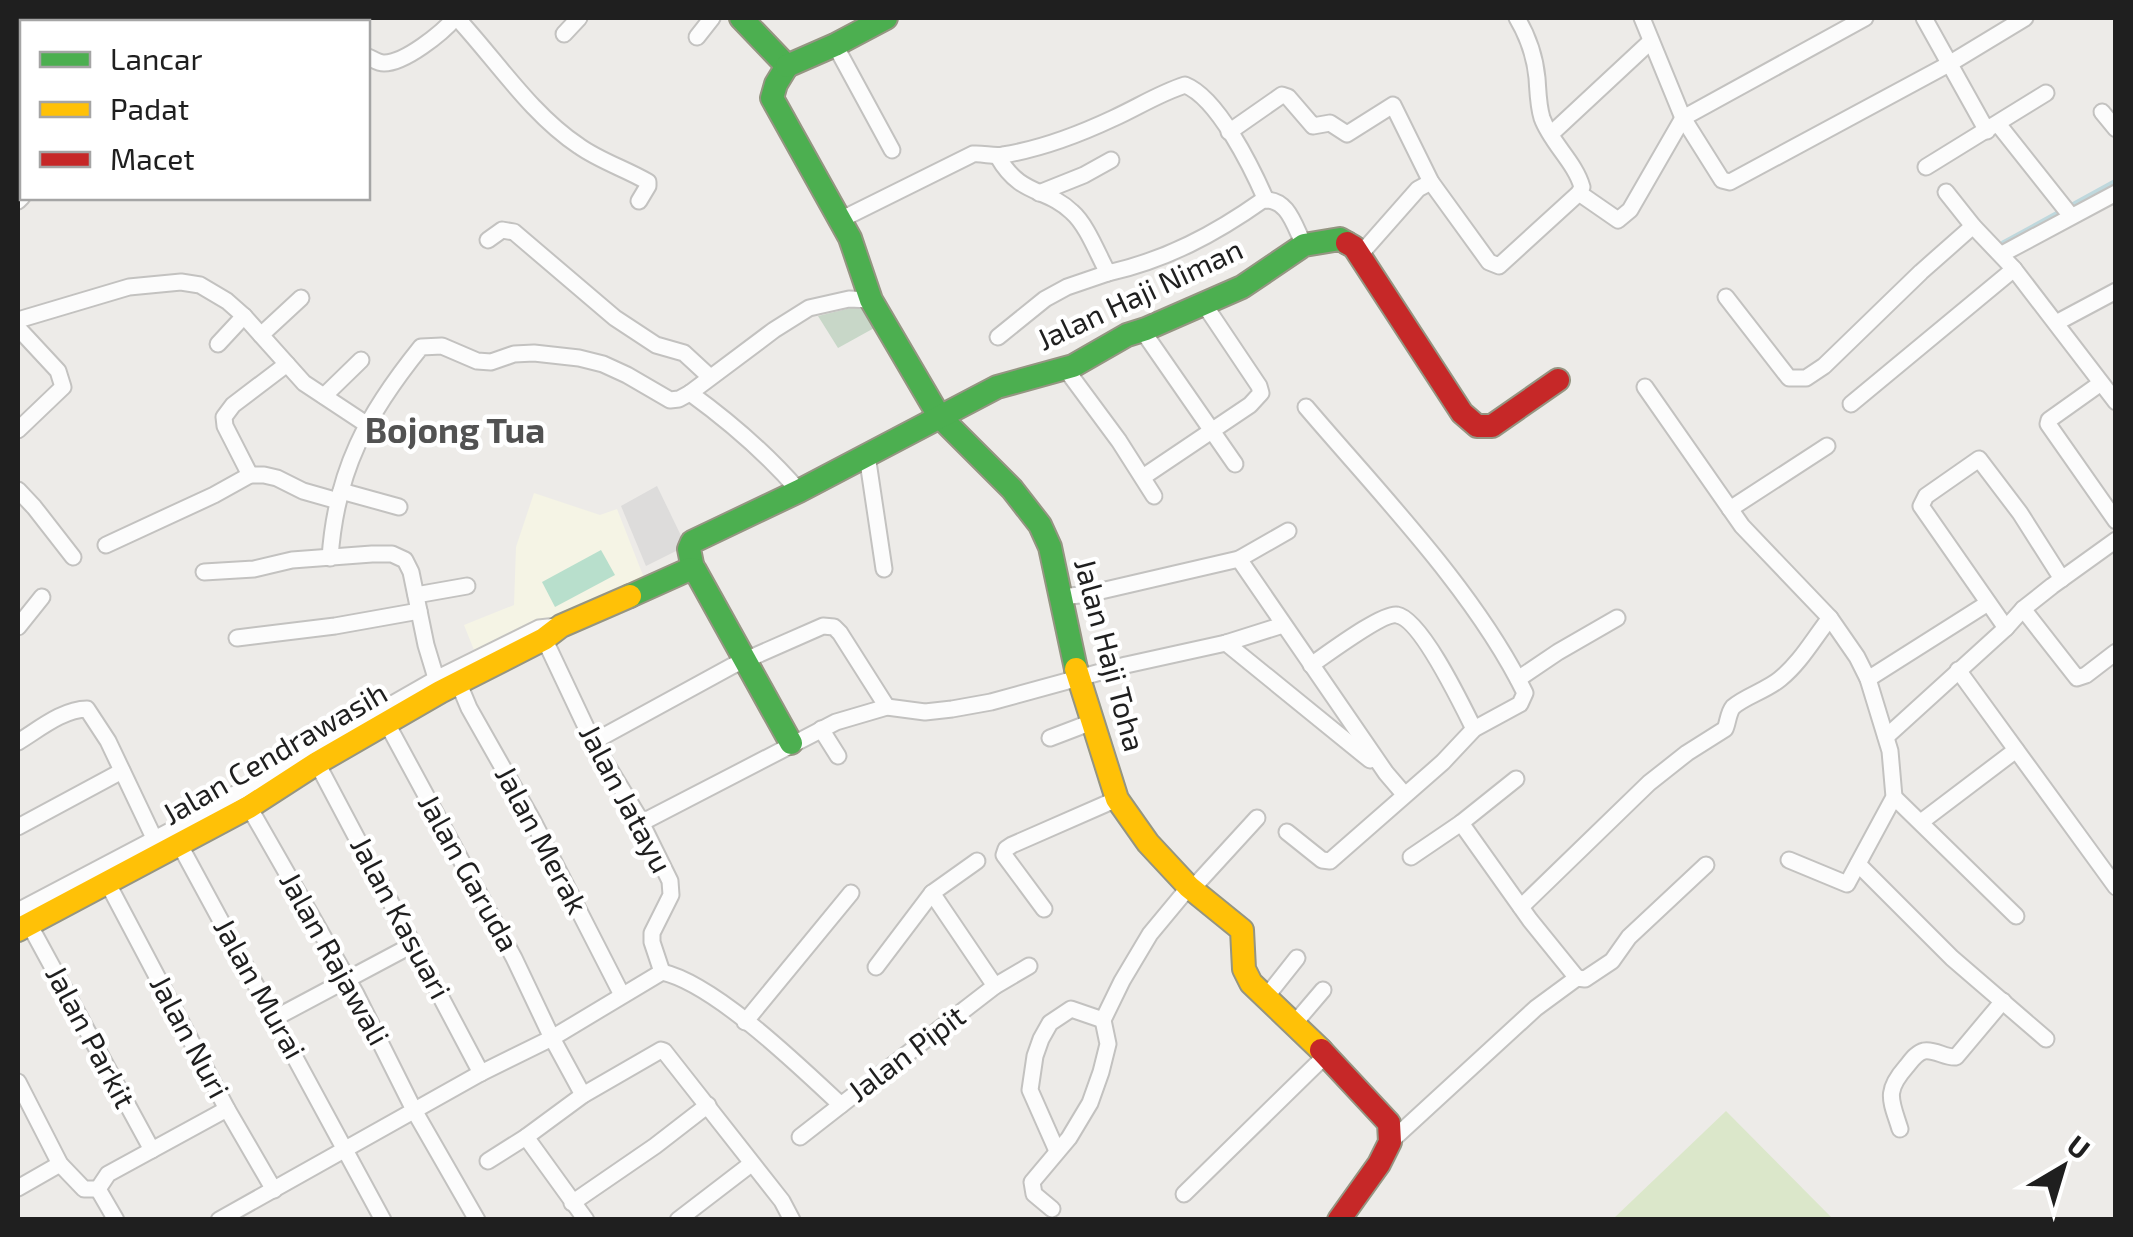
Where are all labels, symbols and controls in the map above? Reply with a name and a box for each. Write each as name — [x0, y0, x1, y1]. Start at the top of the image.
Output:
legend — [20, 20, 370, 200]
text: Lancar — [110, 40, 203, 76]
text: Padat — [110, 90, 189, 126]
text: Macet — [110, 140, 195, 176]
street label: Jalan Haji Niman — [1030, 230, 1248, 357]
district label: Bojong Tua — [365, 408, 545, 450]
street label: Jalan Haji Toha — [1068, 554, 1154, 755]
street label: Jalan Cendrawasih — [155, 673, 393, 831]
street label: Jalan Jatayu — [573, 718, 681, 879]
street label: Jalan Merak — [489, 759, 597, 919]
street label: Jalan Garuda — [412, 787, 528, 957]
street label: Jalan Kasuari — [344, 830, 460, 1004]
street label: Jalan Rajawali — [273, 865, 398, 1051]
street label: Jalan Murai — [207, 911, 314, 1065]
street label: Jalan Parkit — [39, 959, 144, 1114]
street label: Jalan Nuri — [143, 969, 238, 1104]
street label: Jalan Pipit — [840, 997, 972, 1108]
north arrow — [2013, 1117, 2113, 1217]
text: U — [2061, 1127, 2097, 1166]

